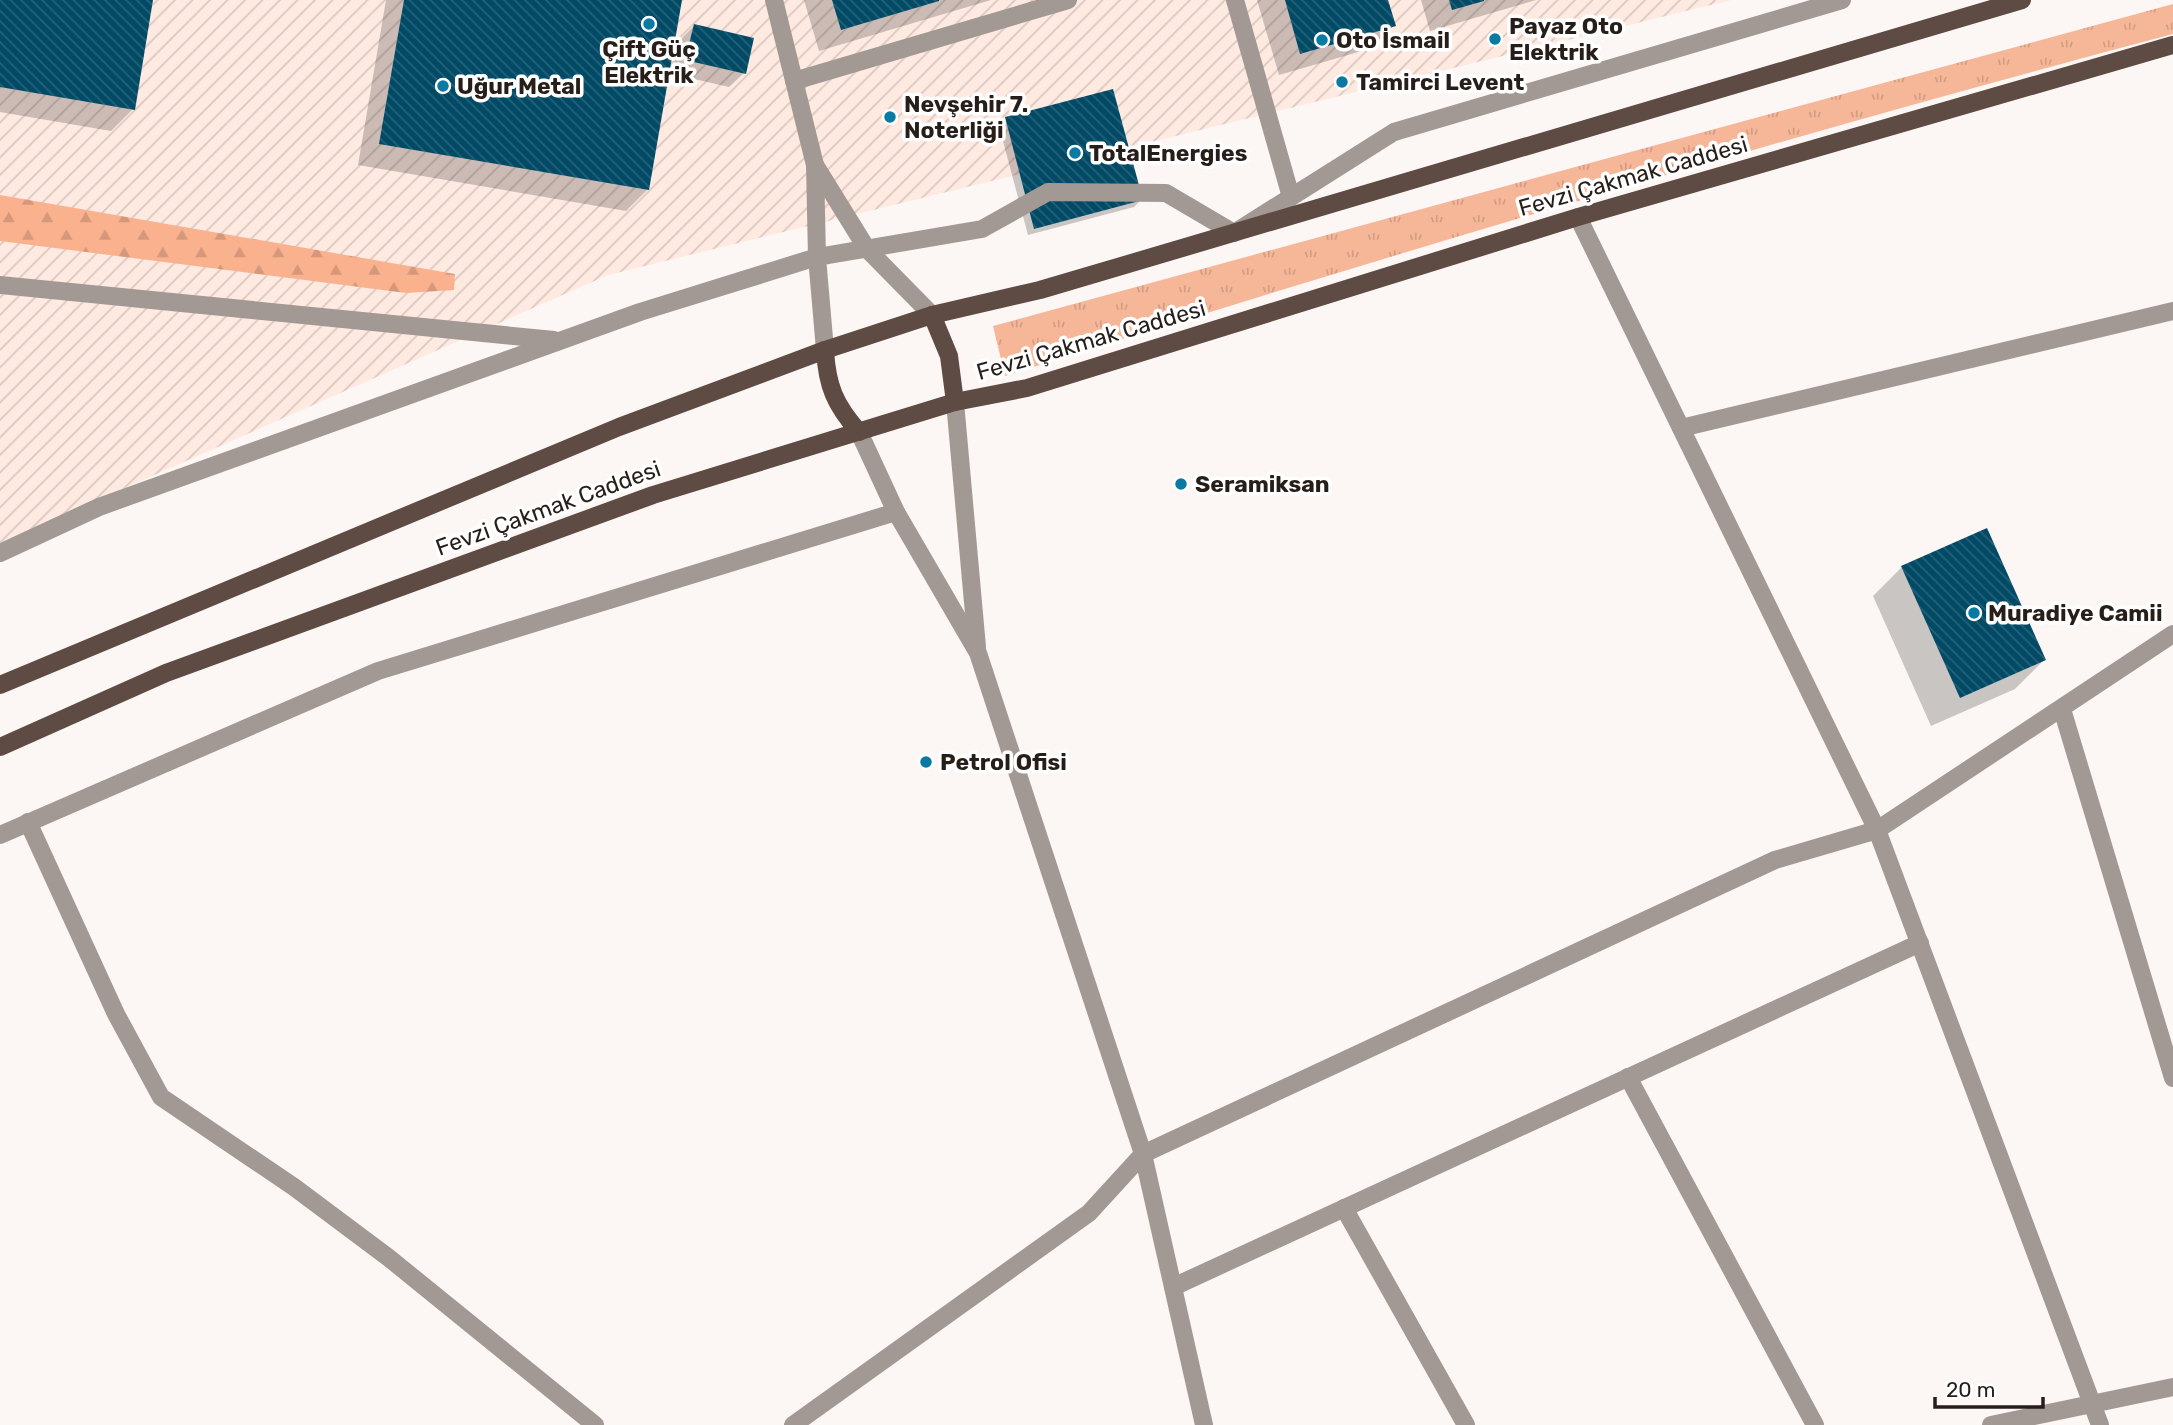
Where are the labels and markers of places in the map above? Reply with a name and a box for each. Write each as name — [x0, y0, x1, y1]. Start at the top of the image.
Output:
place label: Payaz Oto Elektrik — [1509, 12, 1623, 66]
marker: Çift Güç Elektrik — [641, 16, 657, 32]
place label: Oto İsmail — [1336, 26, 1450, 54]
marker: Payaz Oto Elektrik — [1487, 31, 1503, 47]
marker: Oto İsmail — [1314, 32, 1330, 48]
place label: Çift Güç Elektrik — [602, 35, 696, 89]
place label: Tamirci Levent — [1356, 68, 1524, 96]
place label: Uğur Metal — [457, 72, 581, 100]
marker: Tamirci Levent — [1334, 74, 1350, 90]
marker: Uğur Metal — [435, 78, 451, 94]
place label: Nevşehir 7. Noterliği — [904, 90, 1028, 144]
marker: Nevşehir 7. Noterliği — [882, 109, 898, 125]
place label: TotalEnergies — [1089, 139, 1248, 167]
marker: TotalEnergies — [1067, 145, 1083, 161]
place label: Seramiksan — [1195, 470, 1330, 498]
marker: Seramiksan — [1173, 476, 1189, 492]
place label: Muradiye Camii — [1988, 599, 2162, 627]
marker: Muradiye Camii — [1966, 605, 1982, 621]
place label: Petrol Ofisi — [940, 748, 1067, 776]
marker: Petrol Ofisi — [918, 754, 934, 770]

